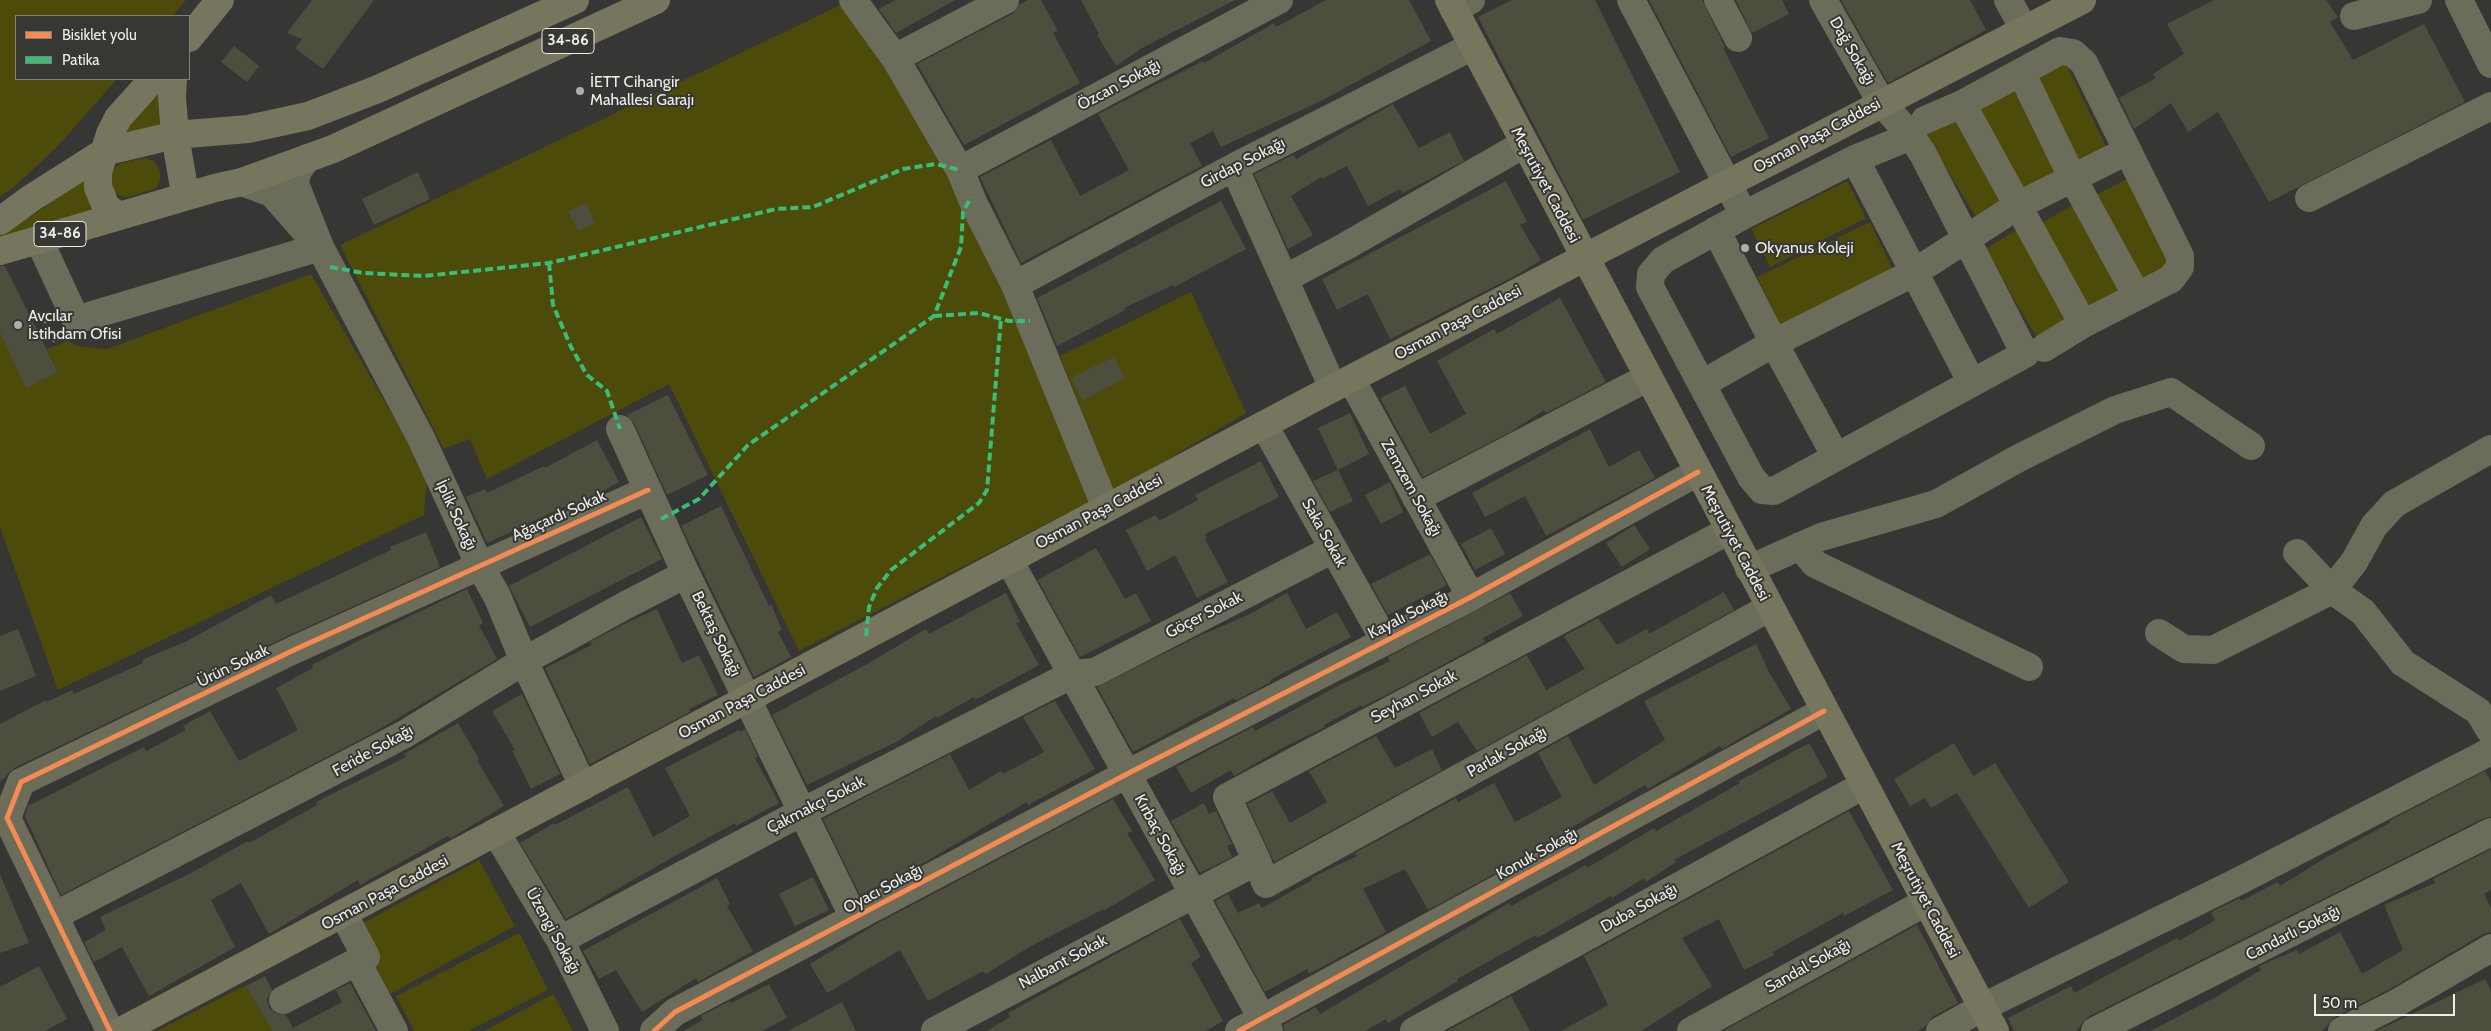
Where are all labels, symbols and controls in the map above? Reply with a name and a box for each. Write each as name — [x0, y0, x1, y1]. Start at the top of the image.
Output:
street label: Dağ Sokağı — [1825, 14, 1879, 88]
legend — [15, 15, 190, 80]
text: Bisiklet yolu — [62, 26, 137, 44]
road number: 34-86 — [542, 28, 594, 54]
text: Patika — [62, 51, 100, 69]
street label: Özcan Sokağı — [1074, 55, 1164, 115]
place label: İETT Cihangir Mahallesi Garajı — [590, 72, 694, 110]
marker: İETT Cihangir Mahallesi Garajı — [574, 85, 586, 97]
street label: Osman Paşa Caddesi — [1750, 94, 1884, 178]
street label: Meşrutiyet Caddesi — [1506, 124, 1584, 246]
street label: Girdap Sokağı — [1198, 134, 1288, 192]
road number: 34-86 — [34, 222, 86, 246]
place label: Okyanus Koleji — [1755, 238, 1854, 258]
marker: Okyanus Koleji — [1739, 242, 1751, 254]
street label: Osman Paşa Caddesi — [1391, 281, 1525, 365]
place label: Avcılar İstihdam Ofisi — [28, 306, 121, 344]
marker: Avcılar İstihdam Ofisi — [12, 319, 24, 331]
street label: Zemzem Sokağı — [1376, 436, 1446, 540]
street label: Osman Paşa Caddesi — [1032, 470, 1166, 554]
street label: İplik Sokağı — [431, 477, 481, 553]
street label: Meşrutiyet Caddesi — [1696, 482, 1774, 604]
street label: Ağaçardı Sokak — [509, 487, 609, 545]
street label: Saka Sokak — [1297, 495, 1351, 571]
street label: Göçer Sokak — [1162, 587, 1246, 643]
street label: Kayalı Sokağı — [1365, 587, 1451, 643]
street label: Bektaş Sokağı — [687, 588, 745, 680]
street label: Ürün Sokak — [194, 640, 272, 692]
street label: Osman Paşa Caddesi — [675, 660, 809, 744]
street label: Seyhan Sokak — [1368, 666, 1460, 728]
street label: Feride Sokağı — [329, 721, 417, 781]
street label: Parlak Sokağı — [1464, 722, 1550, 782]
street label: Çakmakçı Sokak — [764, 772, 868, 838]
street label: Kırbaç Sokağı — [1130, 791, 1190, 879]
street label: Konuk Sokağı — [1493, 824, 1581, 884]
street label: Meşrutiyet Caddesi — [1886, 839, 1964, 961]
street label: Osman Paşa Caddesi — [318, 851, 452, 935]
street label: Oyacı Sokağı — [840, 860, 926, 918]
street label: Duba Sokağı — [1597, 879, 1681, 937]
street label: Üzengi Sokağı — [521, 885, 585, 977]
street label: Candarlı Sokağı — [2243, 901, 2343, 965]
street label: Nalbant Sokak — [1016, 931, 1110, 993]
street label: Sandal Sokağı — [1762, 935, 1854, 997]
scale bar — [2316, 984, 2457, 1016]
text: 50 m — [2322, 994, 2357, 1012]

